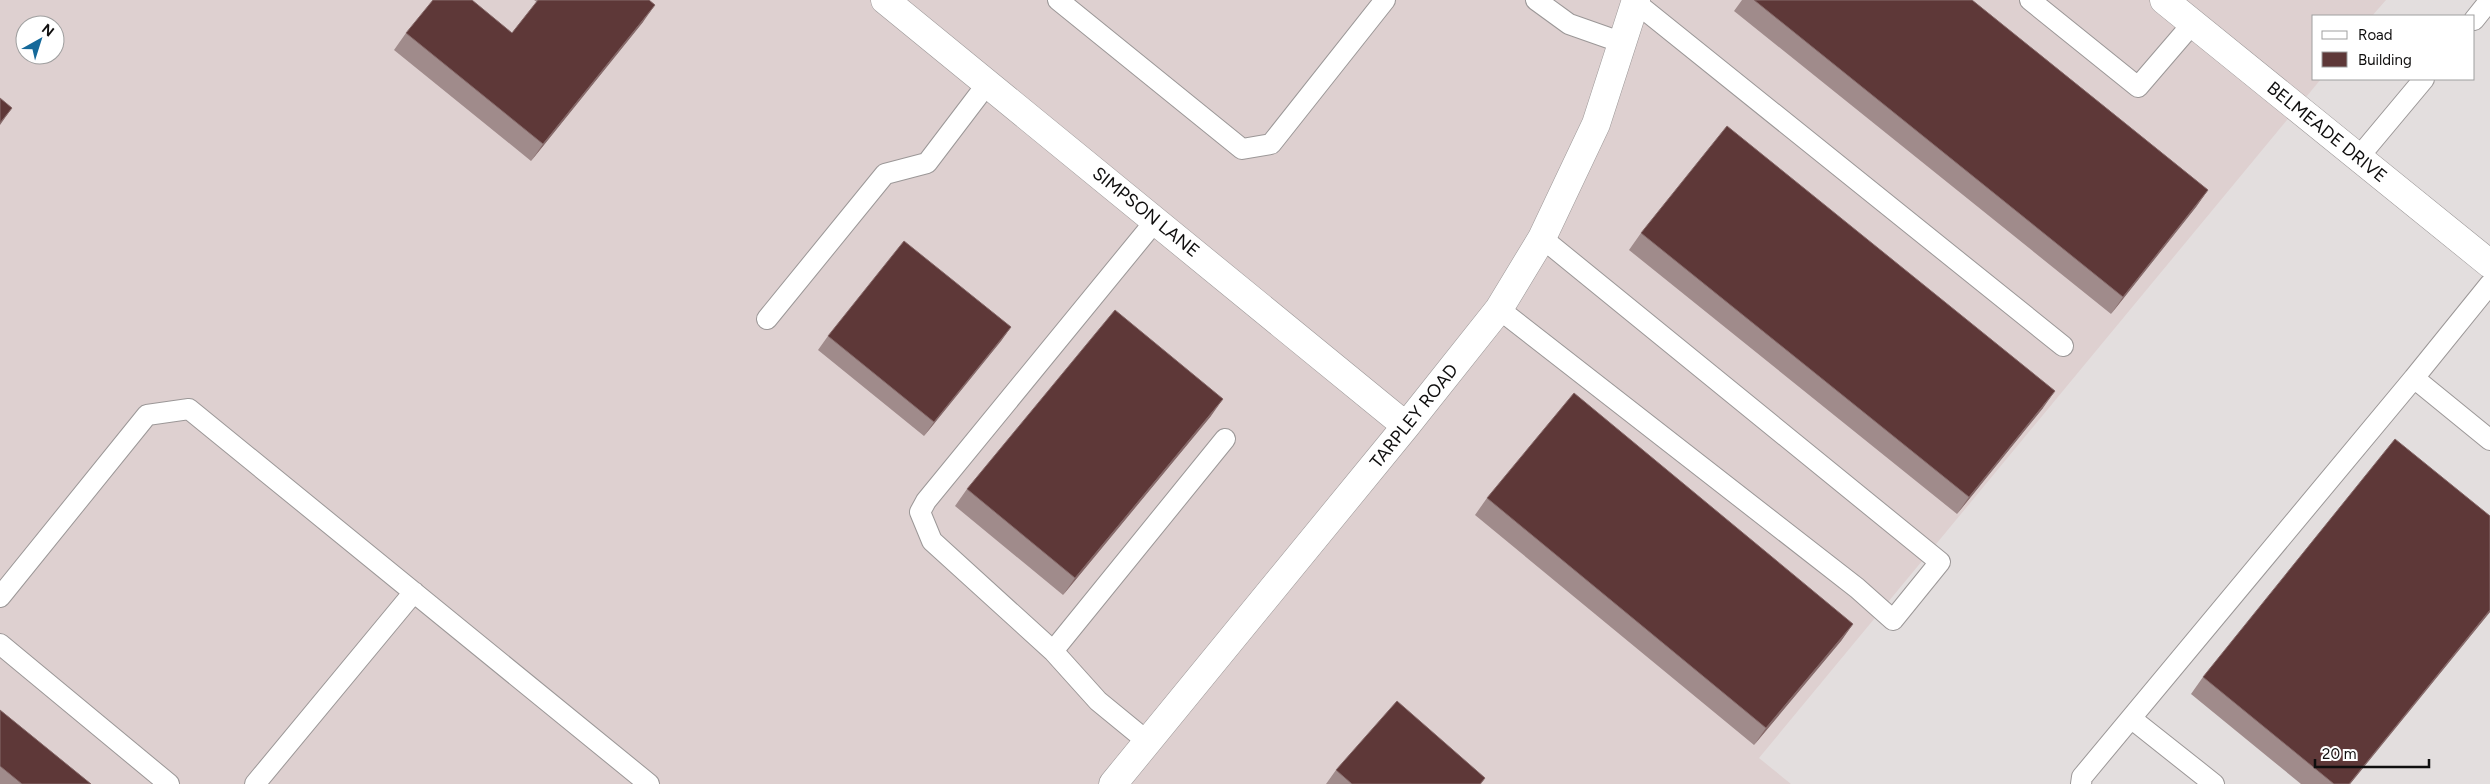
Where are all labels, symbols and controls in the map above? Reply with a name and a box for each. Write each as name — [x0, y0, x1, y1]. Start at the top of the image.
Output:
north arrow — [15, 15, 65, 65]
legend — [2312, 15, 2475, 80]
text: N — [38, 20, 57, 40]
text: Road — [2358, 26, 2393, 44]
text: Building — [2358, 51, 2412, 69]
street label: BELMEADE DRIVE — [2262, 77, 2392, 187]
street label: SIMPSON LANE — [1088, 162, 1204, 262]
street label: TARPLEY ROAD — [1365, 359, 1463, 473]
scale bar — [2315, 736, 2429, 768]
text: 20 m — [2322, 745, 2356, 763]

